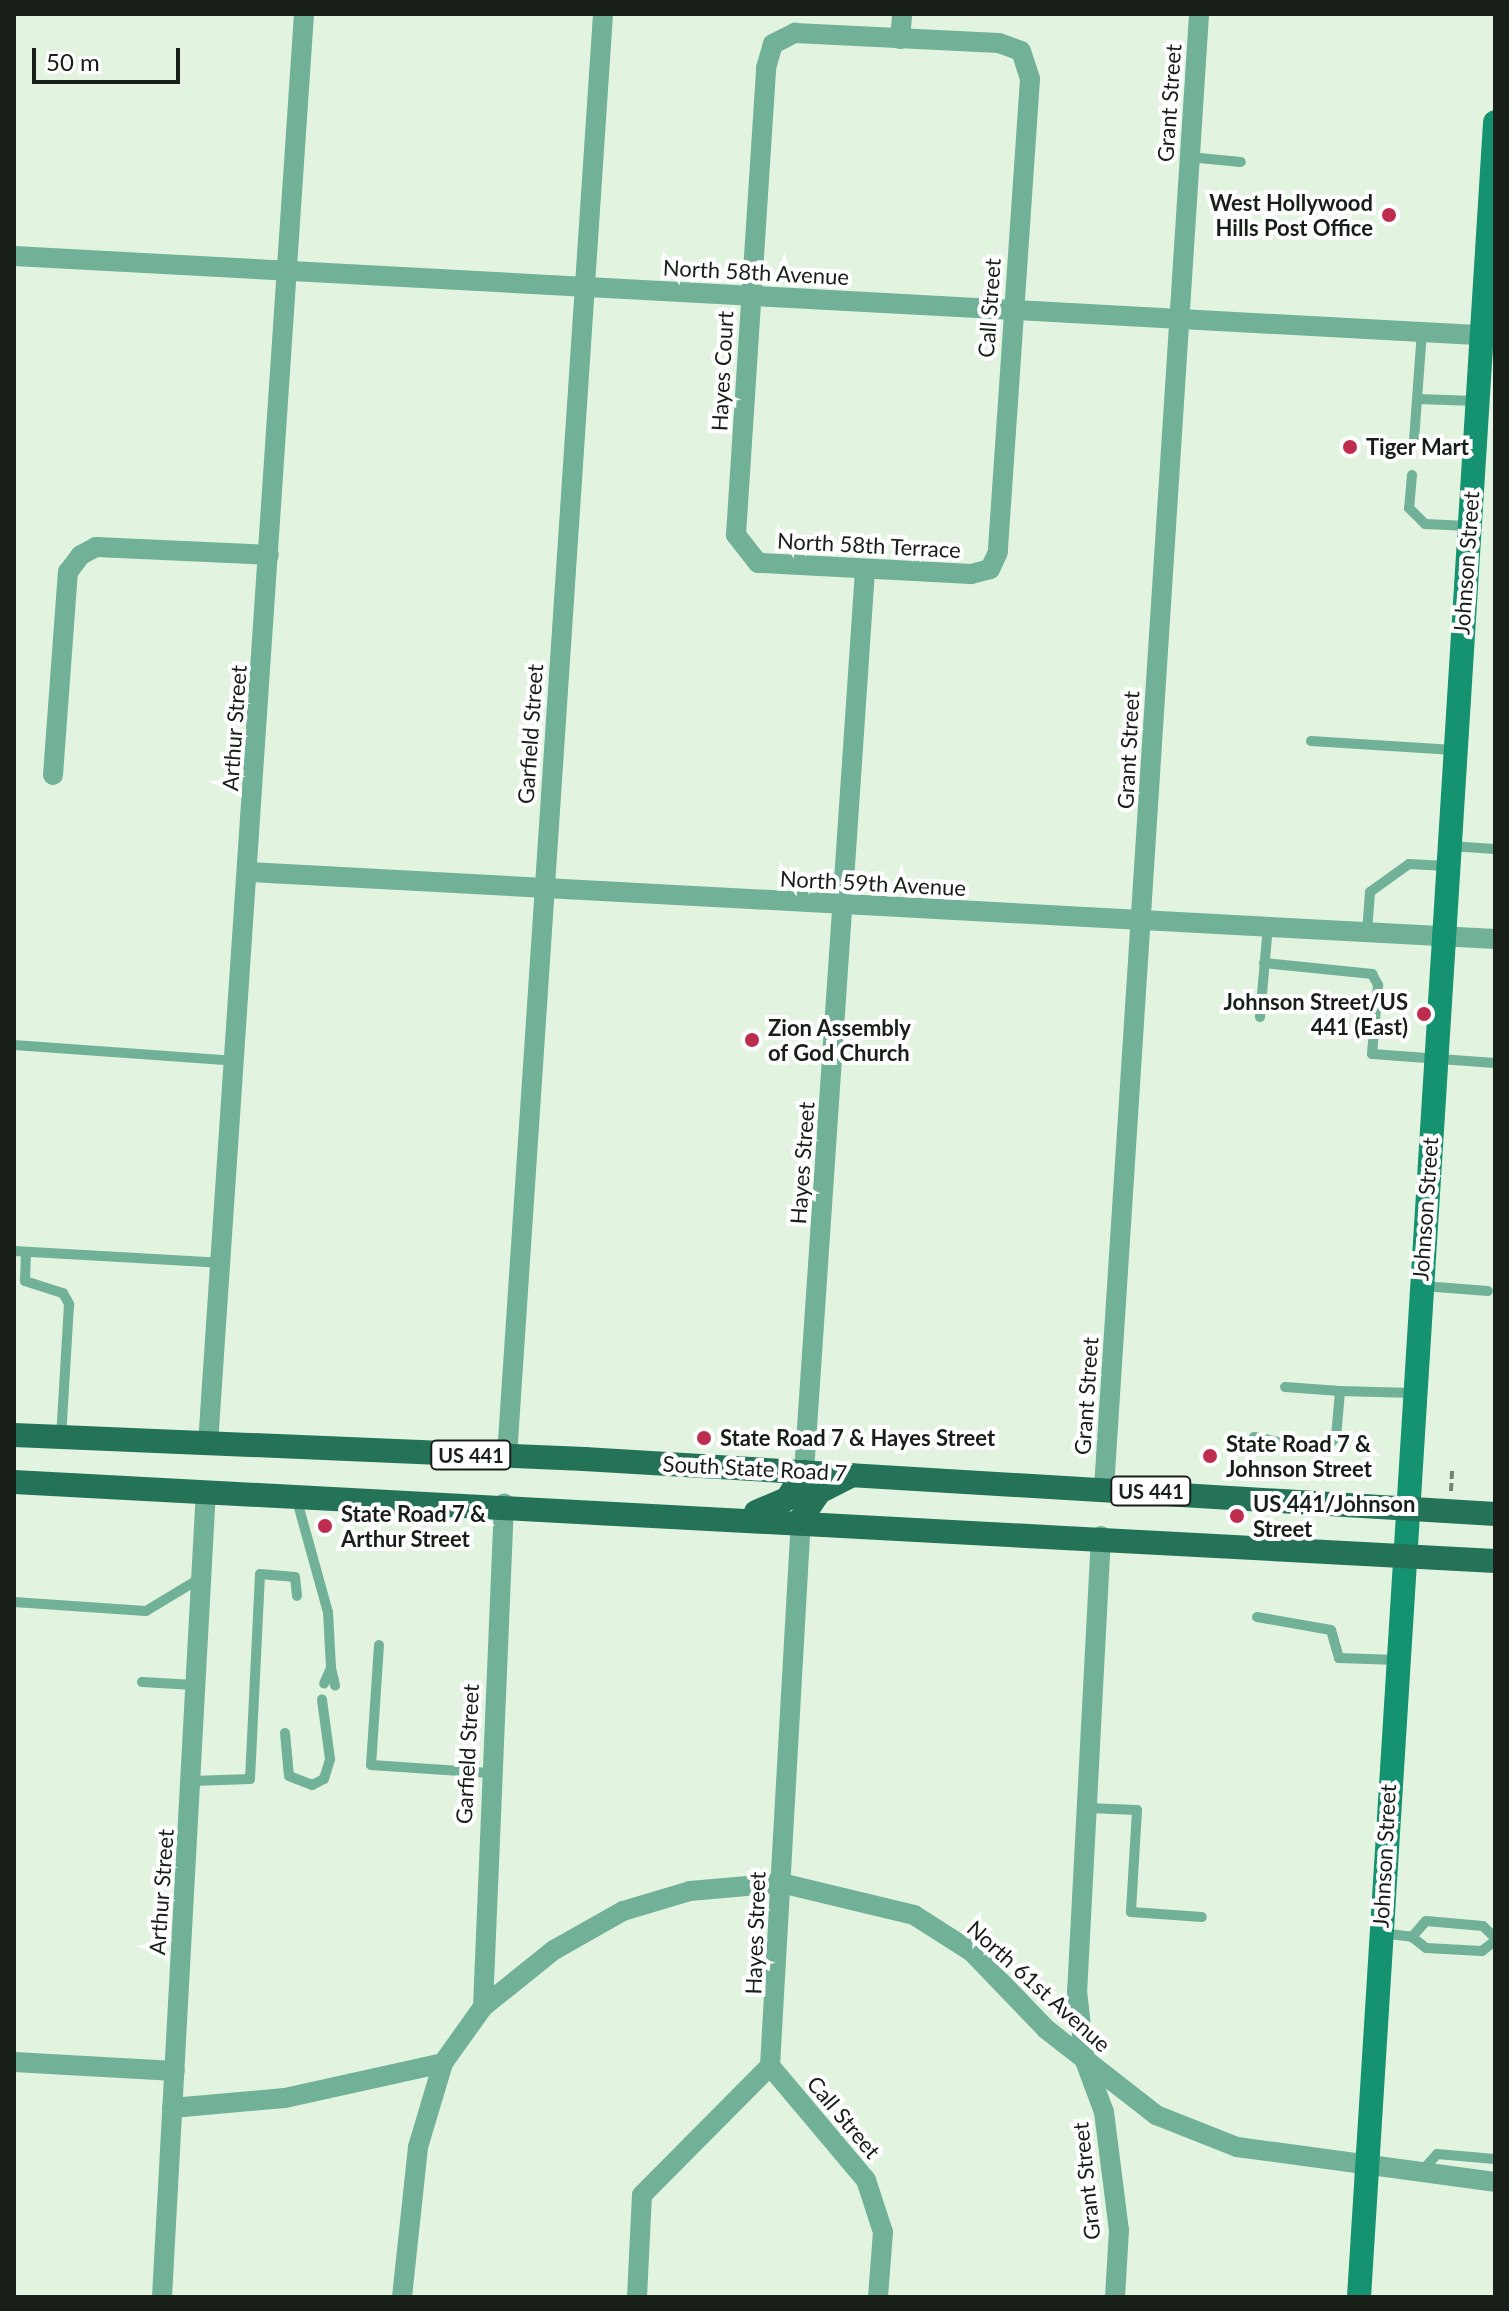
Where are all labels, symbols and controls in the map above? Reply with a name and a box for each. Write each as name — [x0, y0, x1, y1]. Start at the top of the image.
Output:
scale bar — [36, 32, 184, 82]
street label: Grant Street — [1152, 43, 1186, 163]
text: 50 m — [46, 47, 100, 76]
place label: West Hollywood Hills Post Office — [1209, 189, 1373, 240]
marker: West Hollywood Hills Post Office — [1380, 206, 1398, 224]
street label: North 58th Avenue — [662, 254, 850, 290]
street label: Call Street — [972, 257, 1006, 359]
street label: Hayes Court — [706, 310, 738, 432]
place label: Tiger Mart — [1366, 434, 1469, 460]
marker: Tiger Mart — [1341, 438, 1359, 456]
street label: Johnson Street — [1448, 490, 1484, 636]
street label: North 58th Terrace — [776, 527, 962, 563]
street label: Garfield Street — [512, 663, 548, 805]
street label: Arthur Street — [216, 664, 252, 792]
street label: Grant Street — [1112, 690, 1144, 810]
street label: North 59th Avenue — [779, 865, 967, 901]
place label: Johnson Street/US 441 (East) — [1224, 988, 1408, 1040]
marker: Johnson Street/US 441 (East) — [1415, 1005, 1433, 1023]
place label: Zion Assembly of God Church — [768, 1014, 912, 1066]
marker: Zion Assembly of God Church — [743, 1031, 761, 1049]
street label: Hayes Street — [785, 1101, 819, 1225]
street label: Johnson Street — [1407, 1136, 1443, 1282]
street label: Grant Street — [1069, 1336, 1103, 1456]
place label: State Road 7 & Hayes Street — [720, 1425, 995, 1451]
marker: State Road 7 & Hayes Street — [695, 1429, 713, 1447]
place label: State Road 7 & Johnson Street — [1226, 1430, 1372, 1482]
road number: US 441 — [429, 1439, 513, 1471]
marker: State Road 7 & Johnson Street — [1201, 1447, 1219, 1465]
street label: South State Road 7 — [662, 1450, 848, 1486]
road number: US 441 — [1109, 1475, 1193, 1507]
place label: US 441/Johnson Street — [1253, 1490, 1415, 1542]
place label: State Road 7 & Arthur Street — [341, 1500, 486, 1552]
marker: US 441/Johnson Street — [1228, 1507, 1246, 1525]
marker: State Road 7 & Arthur Street — [316, 1517, 334, 1535]
street label: Garfield Street — [450, 1683, 484, 1825]
street label: Johnson Street — [1367, 1784, 1401, 1928]
street label: Arthur Street — [143, 1828, 179, 1956]
street label: Hayes Street — [740, 1871, 770, 1995]
street label: North 61st Avenue — [962, 1915, 1116, 2057]
street label: Call Street — [802, 2070, 886, 2164]
street label: Grant Street — [1067, 2121, 1105, 2241]

